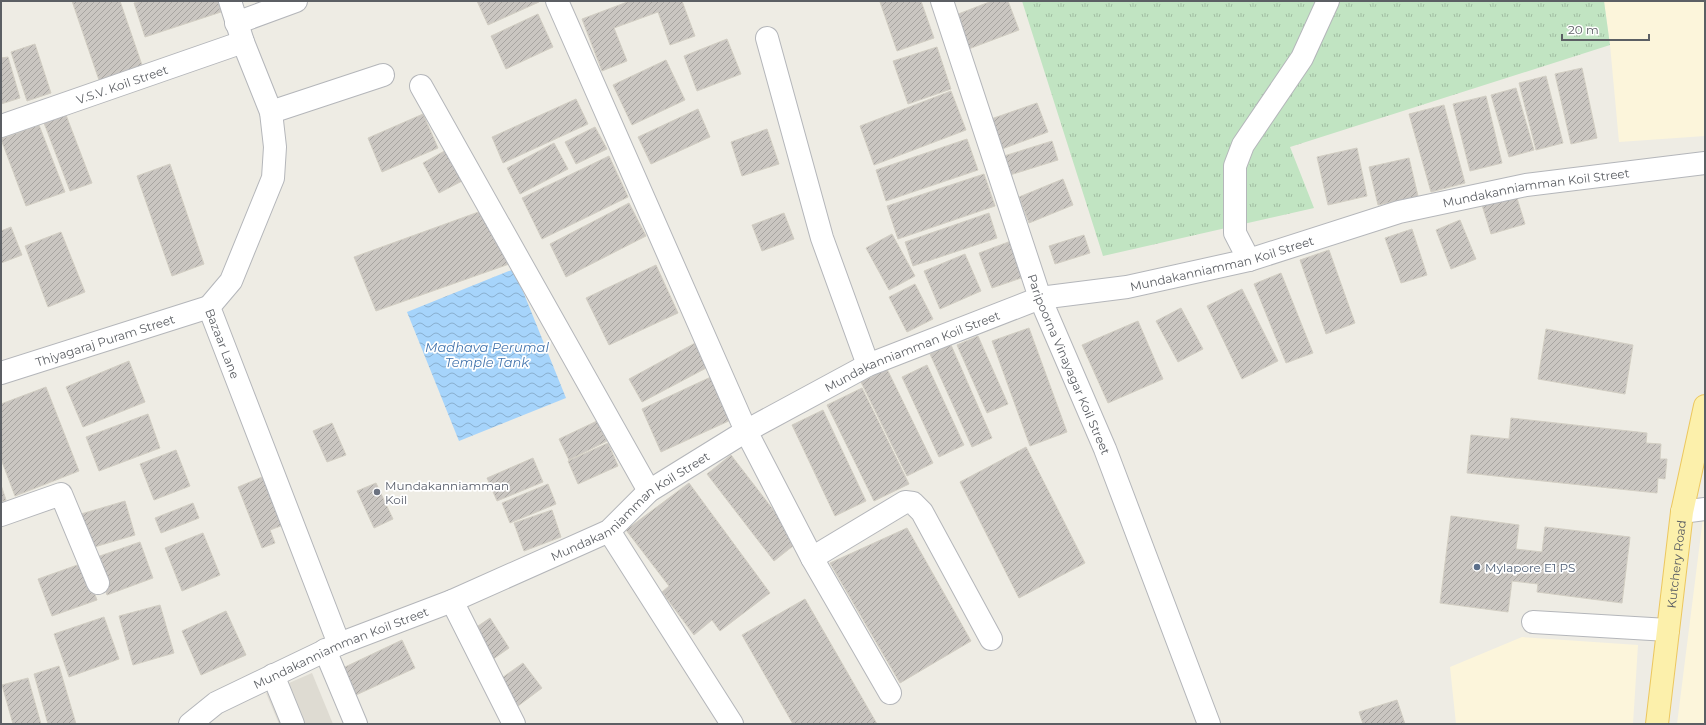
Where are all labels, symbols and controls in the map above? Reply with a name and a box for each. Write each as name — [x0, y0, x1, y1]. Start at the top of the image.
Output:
scale bar — [1562, 16, 1649, 42]
text: 20 m — [1568, 22, 1599, 37]
street label: V.S.V. Koil Street — [74, 61, 170, 107]
street label: Mundakanniamman Koil Street — [1441, 165, 1630, 210]
street label: Mundakanniamman Koil Street — [1128, 232, 1316, 294]
street label: Paripoorna Vinayagar Koil Street — [1025, 272, 1114, 457]
street label: Bazaar Lane — [203, 306, 243, 381]
street label: Mundakanniamman Koil Street — [822, 307, 1002, 395]
street label: Thiyagaraj Puram Street — [33, 311, 176, 369]
water label: Madhava Perumal Temple Tank — [425, 339, 549, 370]
street label: Mundakanniamman Koil Street — [548, 448, 712, 564]
place label: Mundakanniamman Koil — [385, 478, 509, 507]
marker: Mundakanniamman Koil — [372, 487, 382, 497]
street label: Kutchery Road — [1663, 519, 1689, 609]
place label: Mylapore E1 PS — [1485, 560, 1575, 575]
marker: Mylapore E1 PS — [1472, 562, 1482, 572]
street label: Mundakanniamman Koil Street — [251, 603, 430, 692]

